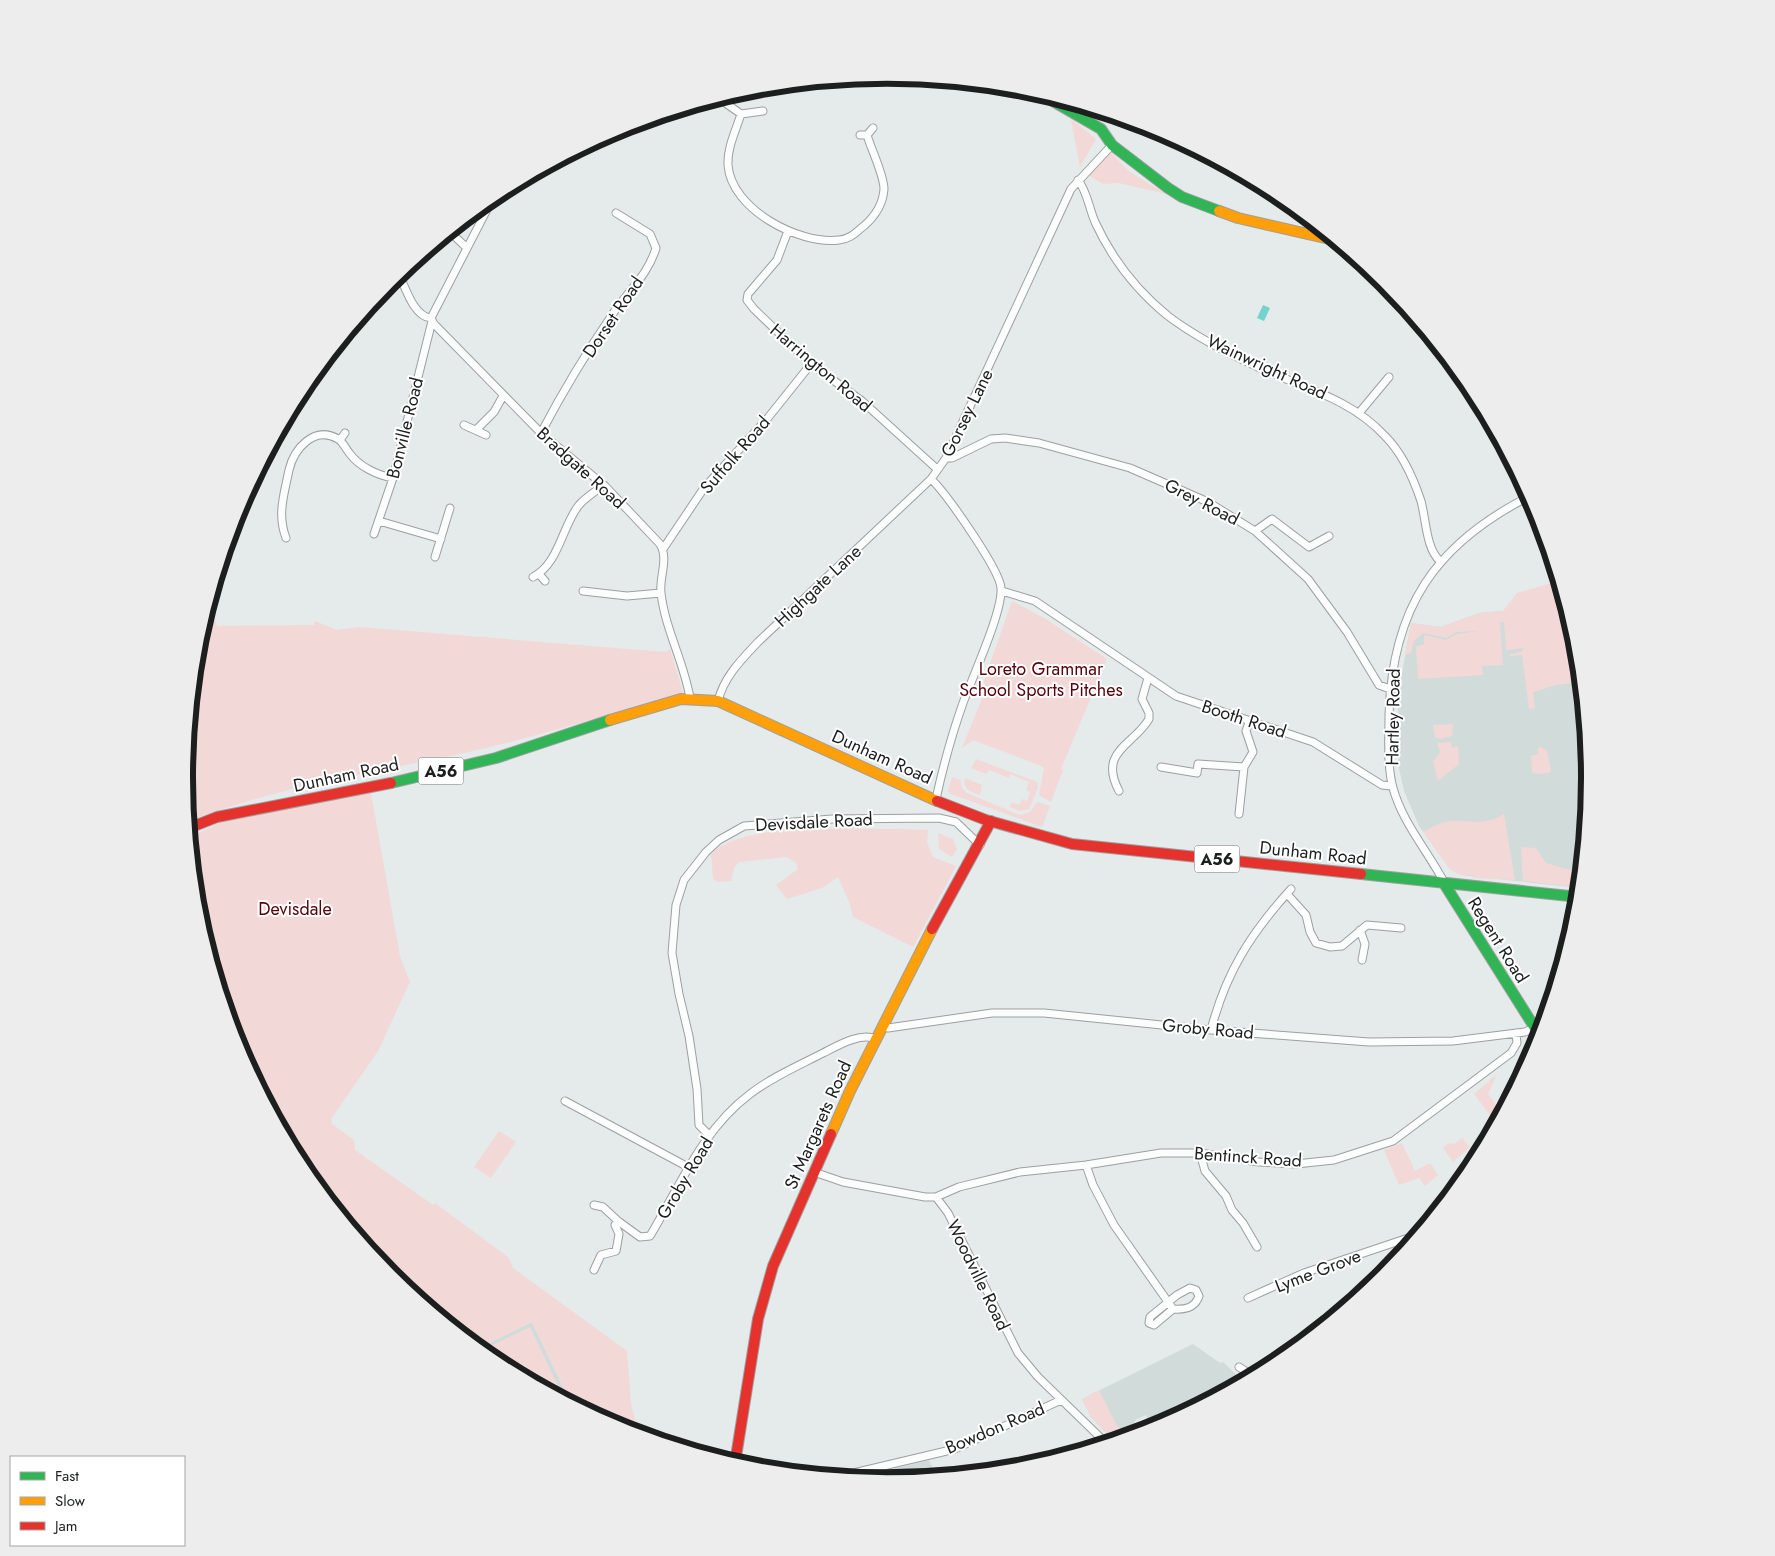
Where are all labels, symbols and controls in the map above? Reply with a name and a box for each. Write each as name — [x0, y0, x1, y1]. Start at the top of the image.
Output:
street label: Dorset Road — [576, 271, 650, 363]
street label: Harrington Road — [764, 318, 878, 418]
street label: Wainwright Road — [1203, 328, 1331, 406]
street label: Gorsey Lane — [934, 365, 1000, 461]
street label: Bonville Road — [380, 375, 430, 481]
street label: Suffolk Road — [694, 410, 776, 500]
street label: Bradgate Road — [531, 421, 631, 515]
street label: Grey Road — [1160, 472, 1244, 532]
street label: Highgate Lane — [769, 539, 867, 633]
park label: Loreto Grammar School Sports Pitches — [959, 656, 1123, 703]
street label: Hartley Road — [1379, 668, 1407, 766]
street label: Booth Road — [1198, 693, 1290, 745]
street label: Dunham Road — [828, 723, 936, 791]
street label: Dunham Road — [291, 751, 401, 799]
road number: A56 — [418, 758, 464, 784]
street label: Devisdale Road — [755, 806, 873, 838]
street label: Dunham Road — [1258, 834, 1368, 872]
road number: A56 — [1194, 846, 1240, 872]
street label: Regent Road — [1461, 892, 1535, 988]
park label: Devisdale — [258, 896, 332, 922]
street label: Groby Road — [1161, 1012, 1255, 1046]
street label: St Margarets Road — [778, 1056, 858, 1194]
street label: Groby Road — [650, 1132, 720, 1224]
street label: Bentinck Road — [1193, 1140, 1303, 1174]
street label: Woodville Road — [940, 1215, 1016, 1335]
street label: Lyme Grove — [1271, 1243, 1365, 1299]
street label: Bowdon Road — [941, 1395, 1049, 1461]
legend — [10, 1456, 185, 1546]
text: Fast — [55, 1465, 79, 1487]
text: Slow — [55, 1490, 86, 1512]
text: Jam — [53, 1515, 78, 1537]

